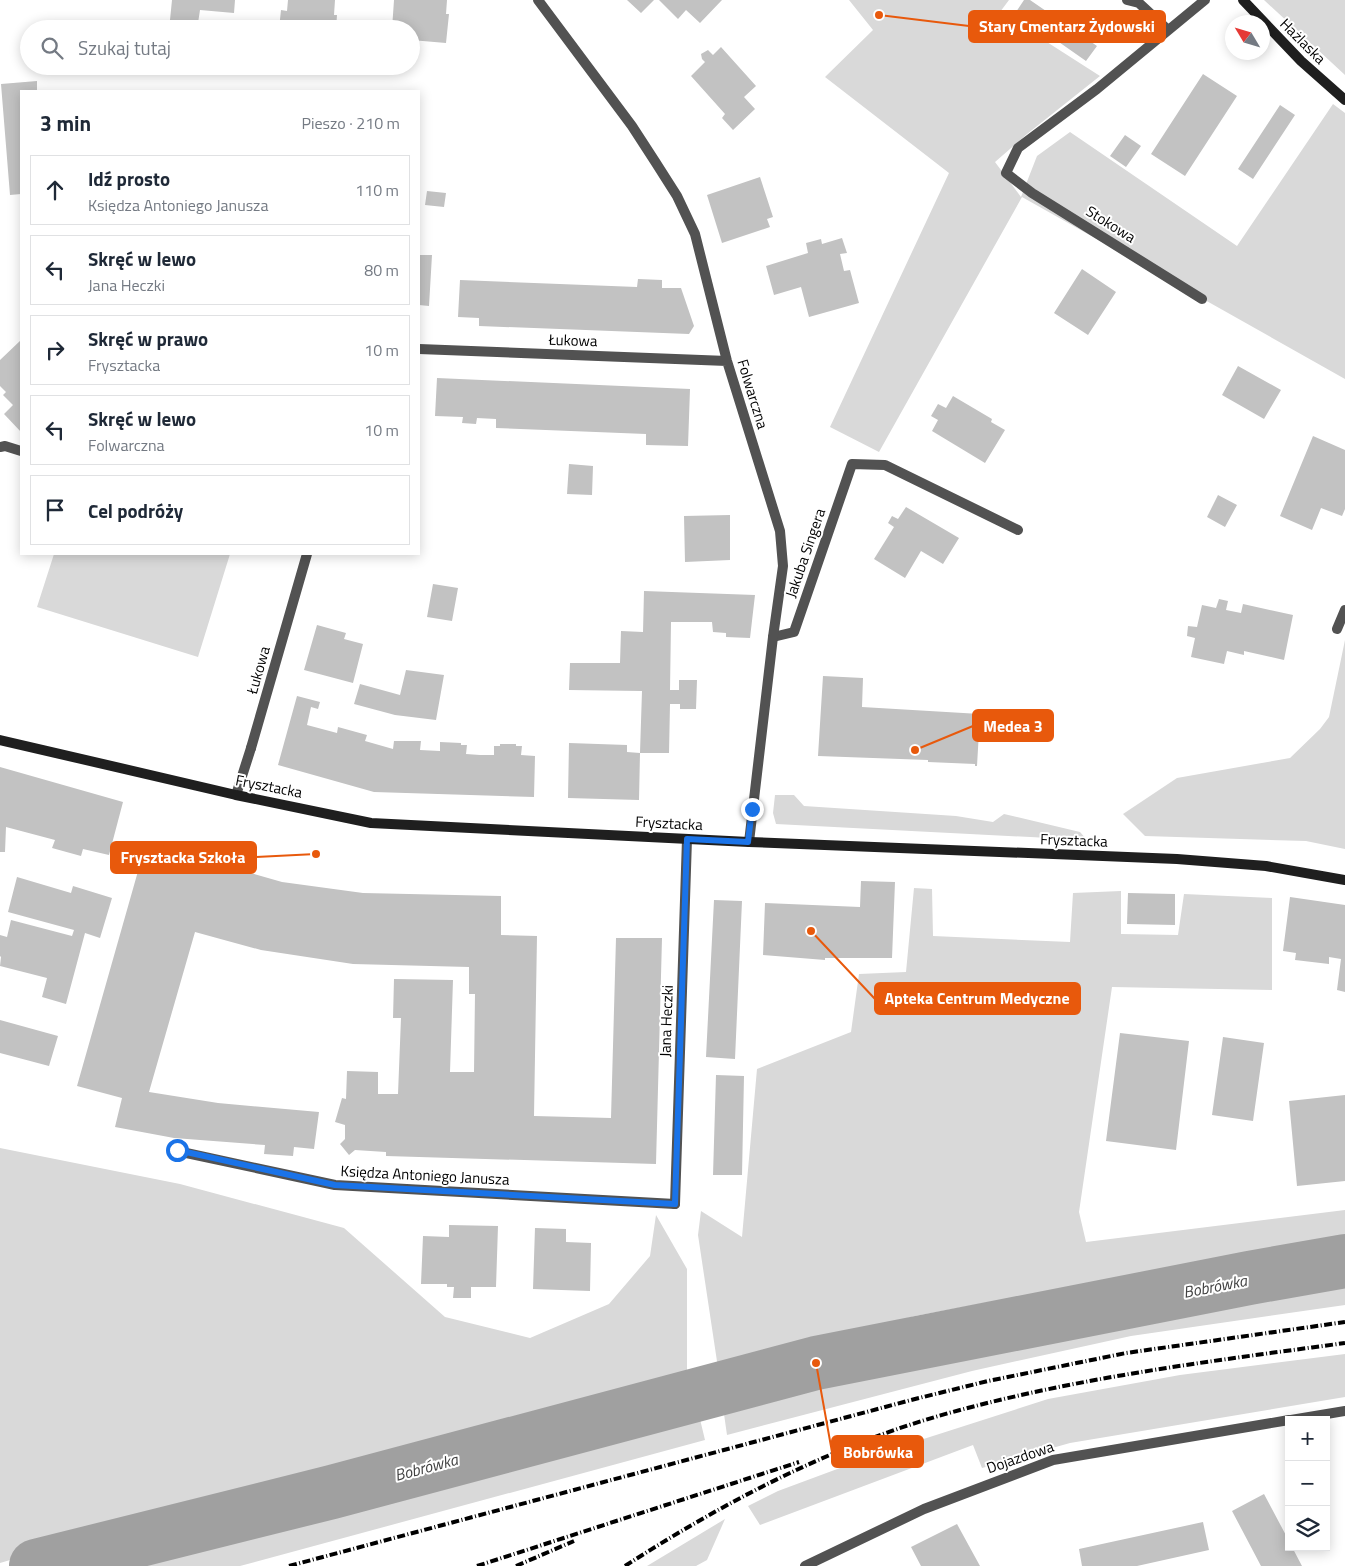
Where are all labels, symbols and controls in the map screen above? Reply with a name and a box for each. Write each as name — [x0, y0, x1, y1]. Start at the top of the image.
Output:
callout: Stary Cmentarz Żydowski — [969, 11, 1165, 42]
street label: Hażlaska — [1275, 13, 1332, 70]
text: Stary Cmentarz Żydowski — [979, 14, 1155, 38]
north arrow — [1225, 15, 1270, 60]
search box — [20, 20, 420, 75]
text: Szukaj tutaj — [78, 33, 171, 62]
icon: search — [38, 34, 66, 62]
text: 3 min — [40, 107, 91, 139]
text: Pieszo · 210 m — [302, 111, 400, 135]
text: Idź prosto — [88, 164, 170, 193]
icon: ahead — [41, 176, 69, 204]
text: 110 m — [355, 178, 399, 202]
text: Księdza Antoniego Janusza — [88, 193, 268, 217]
street label: Stokowa — [1082, 200, 1141, 249]
text: Skręć w lewo — [88, 244, 196, 273]
icon: left — [41, 256, 69, 284]
text: 80 m — [364, 258, 399, 282]
text: Jana Heczki — [88, 273, 165, 297]
text: Skręć w prawo — [88, 324, 208, 353]
street label: Łukowa — [547, 328, 598, 352]
icon: right — [41, 336, 69, 364]
text: 10 m — [364, 338, 399, 362]
text: Frysztacka — [88, 353, 160, 377]
street label: Folwarczna — [731, 356, 775, 432]
text: Skręć w lewo — [88, 404, 196, 433]
icon: left — [41, 416, 69, 444]
text: 10 m — [364, 418, 399, 442]
text: Folwarczna — [88, 433, 165, 457]
icon: arrive — [41, 496, 69, 524]
text: Cel podróży — [88, 496, 183, 525]
street label: Jakuba Singera — [779, 505, 831, 601]
street label: Łukowa — [240, 643, 276, 698]
callout: Medea 3 — [973, 710, 1053, 741]
text: Medea 3 — [983, 714, 1043, 738]
street label: Frysztacka — [234, 768, 305, 804]
route end — [741, 798, 764, 821]
street label: Frysztacka — [635, 810, 704, 836]
street label: Frysztacka — [1040, 827, 1109, 853]
callout: Frysztacka Szkoła — [111, 842, 256, 873]
text: Frysztacka Szkoła — [121, 845, 245, 869]
callout: Apteka Centrum Medyczne — [875, 983, 1080, 1014]
street label: Jana Heczki — [653, 985, 679, 1057]
text: Apteka Centrum Medyczne — [884, 986, 1070, 1010]
route start — [166, 1139, 189, 1162]
street label: Księdza Antoniego Janusza — [340, 1159, 511, 1191]
water label: Bobrówka — [1181, 1268, 1250, 1304]
map controls — [1285, 1416, 1330, 1551]
button: + — [1285, 1416, 1330, 1461]
street label: Dojazdowa — [983, 1435, 1057, 1479]
callout: Bobrówka — [832, 1436, 923, 1467]
text: Bobrówka — [843, 1440, 913, 1464]
water label: Bobrówka — [392, 1447, 461, 1487]
button: − — [1285, 1461, 1330, 1506]
button: layers — [1285, 1506, 1330, 1551]

